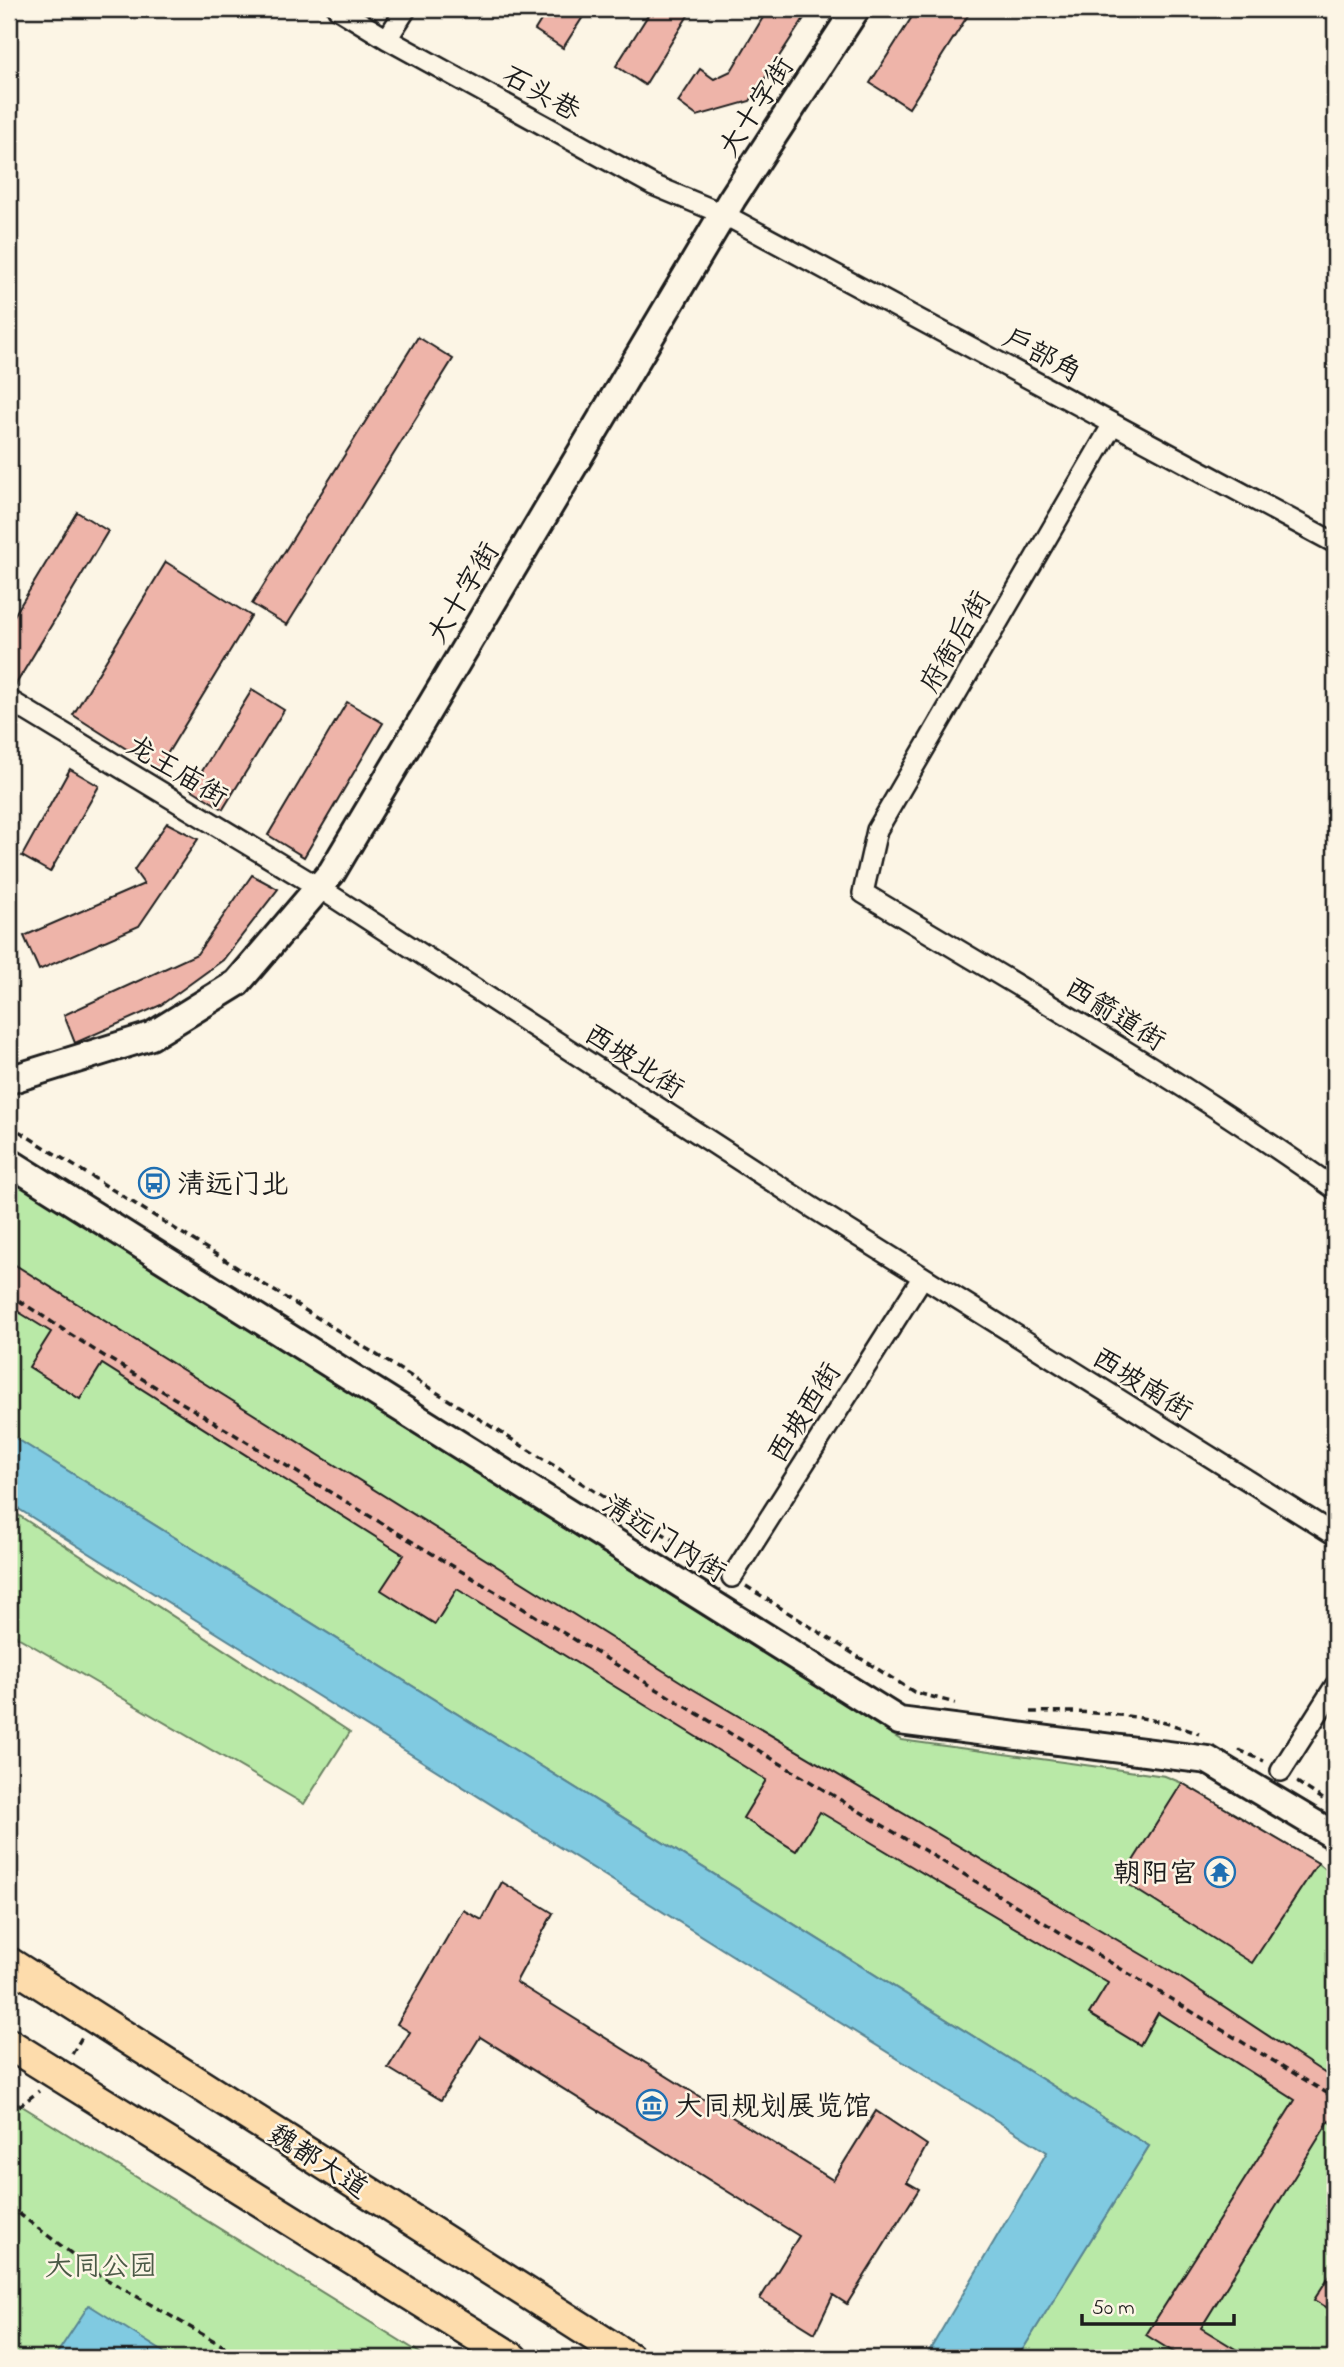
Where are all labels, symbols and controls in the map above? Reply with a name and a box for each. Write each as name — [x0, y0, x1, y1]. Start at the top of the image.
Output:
street label: 大十字街 — [710, 50, 806, 166]
street label: 石头巷 — [494, 57, 588, 134]
street label: 户部角 — [995, 319, 1088, 395]
street label: 大十字街 — [419, 535, 511, 652]
street label: 府衙后街 — [911, 584, 1003, 702]
street label: 龙王庙街 — [118, 727, 235, 819]
street label: 西箭道街 — [1056, 969, 1173, 1063]
street label: 西坡北街 — [575, 1015, 691, 1111]
bus stop icon: 清远门北 — [137, 1166, 171, 1200]
place label: 清远门北 — [177, 1166, 289, 1207]
street label: 西坡南街 — [1083, 1339, 1200, 1433]
street label: 西坡西街 — [759, 1355, 853, 1472]
street label: 清远门内街 — [593, 1485, 733, 1594]
place label: 朝阳宫 — [1113, 1855, 1197, 1896]
temple icon: 朝阳宫 — [1203, 1855, 1237, 1889]
museum icon: 大同规划展览馆 — [635, 2088, 669, 2122]
place label: 大同规划展览馆 — [675, 2088, 871, 2129]
street label: 魏都大道 — [259, 2115, 375, 2211]
park label: 大同公园 — [45, 2248, 157, 2289]
scale bar — [1082, 2283, 1234, 2327]
text: 50 m — [1092, 2294, 1135, 2324]

